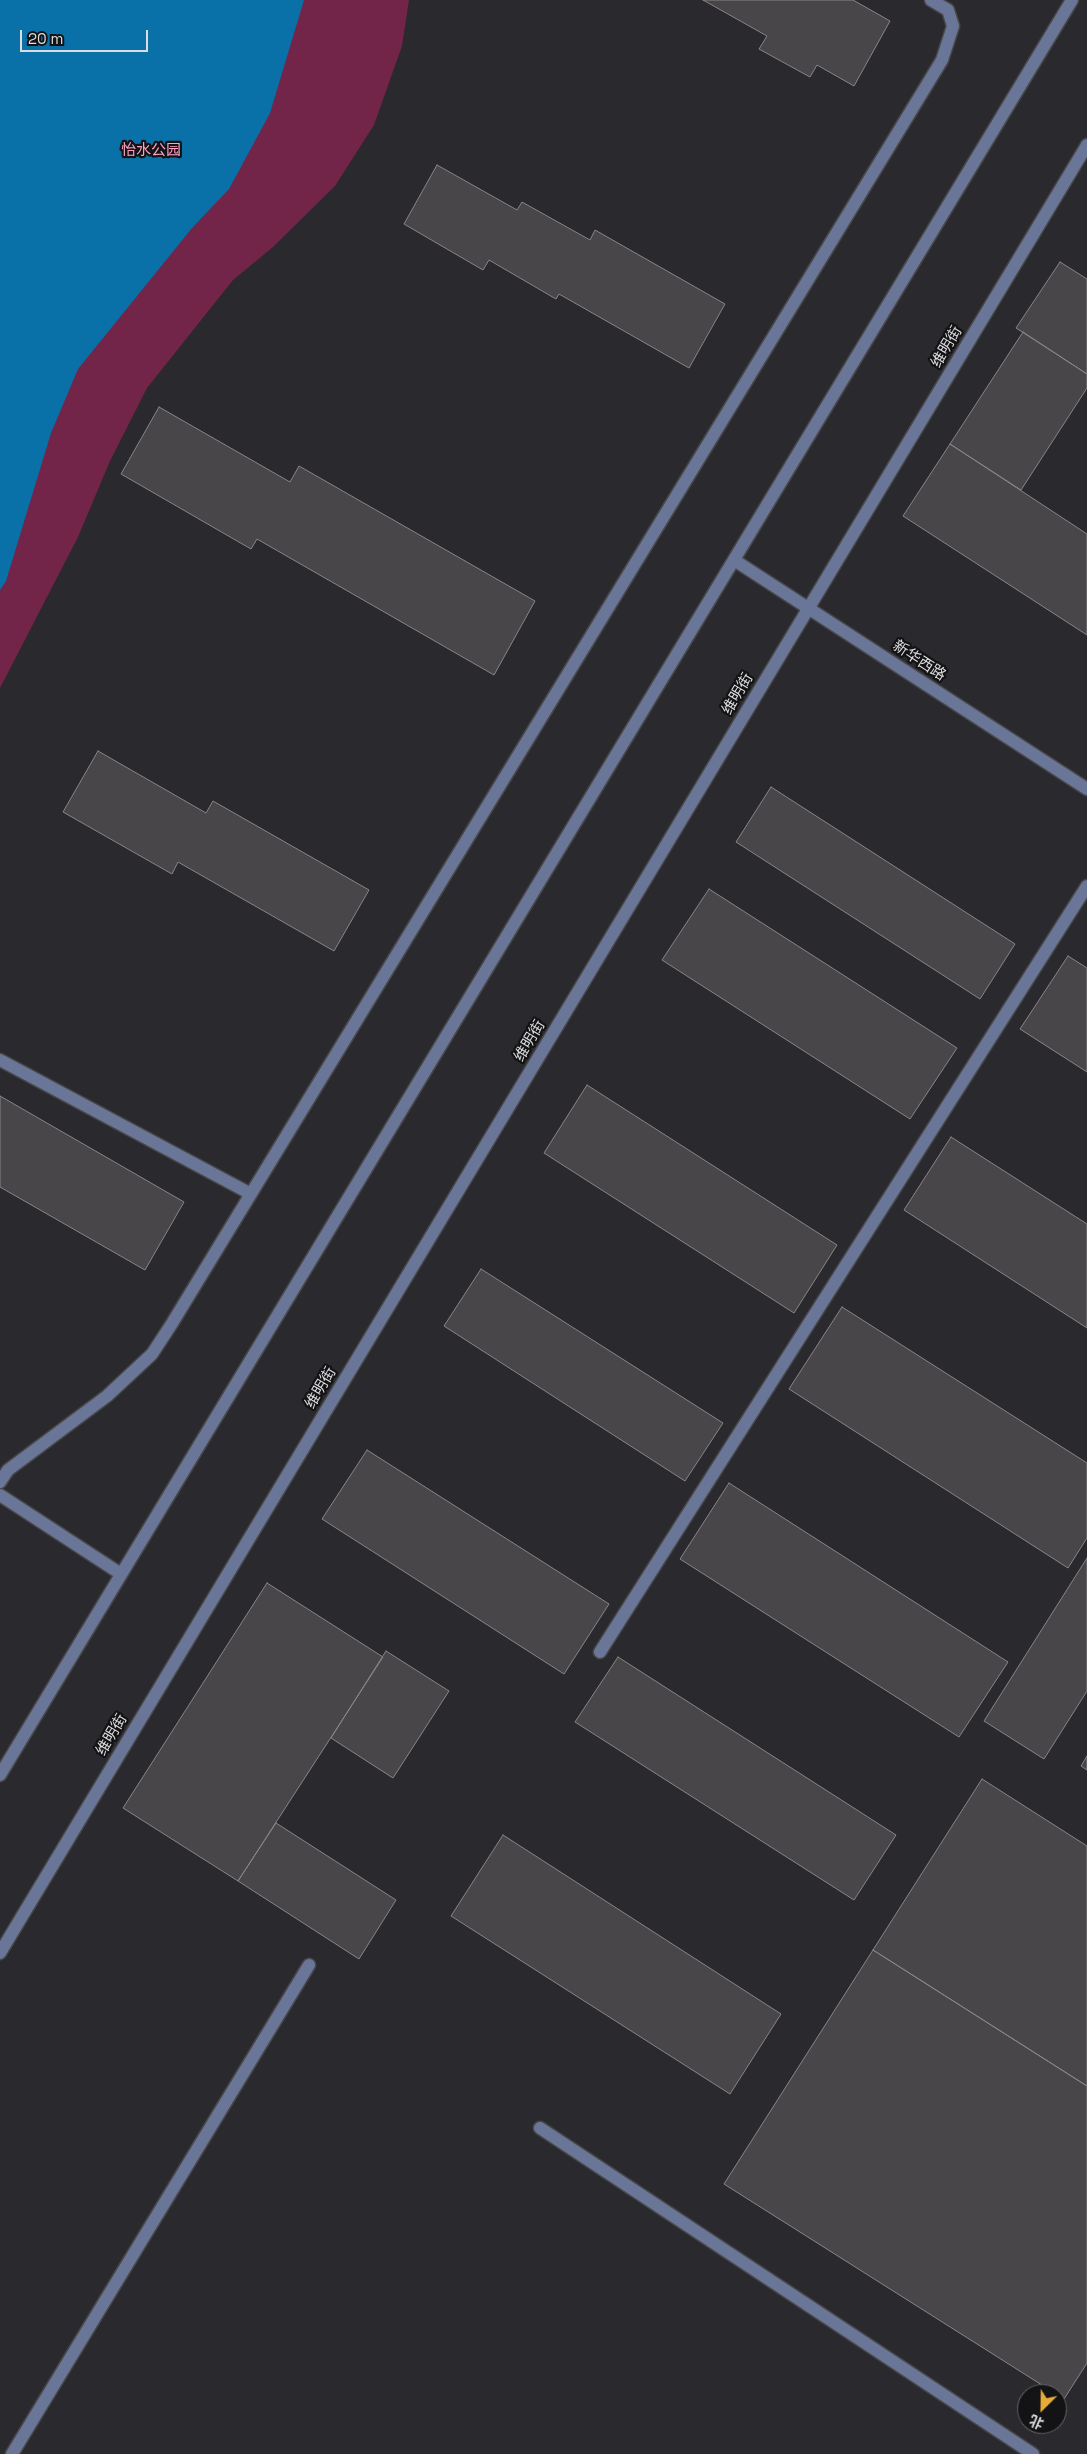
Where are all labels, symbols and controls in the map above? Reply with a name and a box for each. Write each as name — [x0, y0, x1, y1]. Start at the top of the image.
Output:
scale bar — [22, 20, 150, 52]
text: 20 m — [28, 29, 63, 48]
park label: 怡水公园 — [121, 142, 181, 160]
street label: 维明街 — [928, 323, 966, 371]
street label: 新华西路 — [889, 637, 949, 685]
street label: 维明街 — [719, 670, 757, 718]
street label: 维明街 — [511, 1017, 549, 1065]
street label: 维明街 — [302, 1364, 340, 1412]
street label: 维明街 — [93, 1711, 131, 1759]
north arrow — [1017, 2384, 1067, 2434]
text: 北 — [1027, 2411, 1046, 2433]

